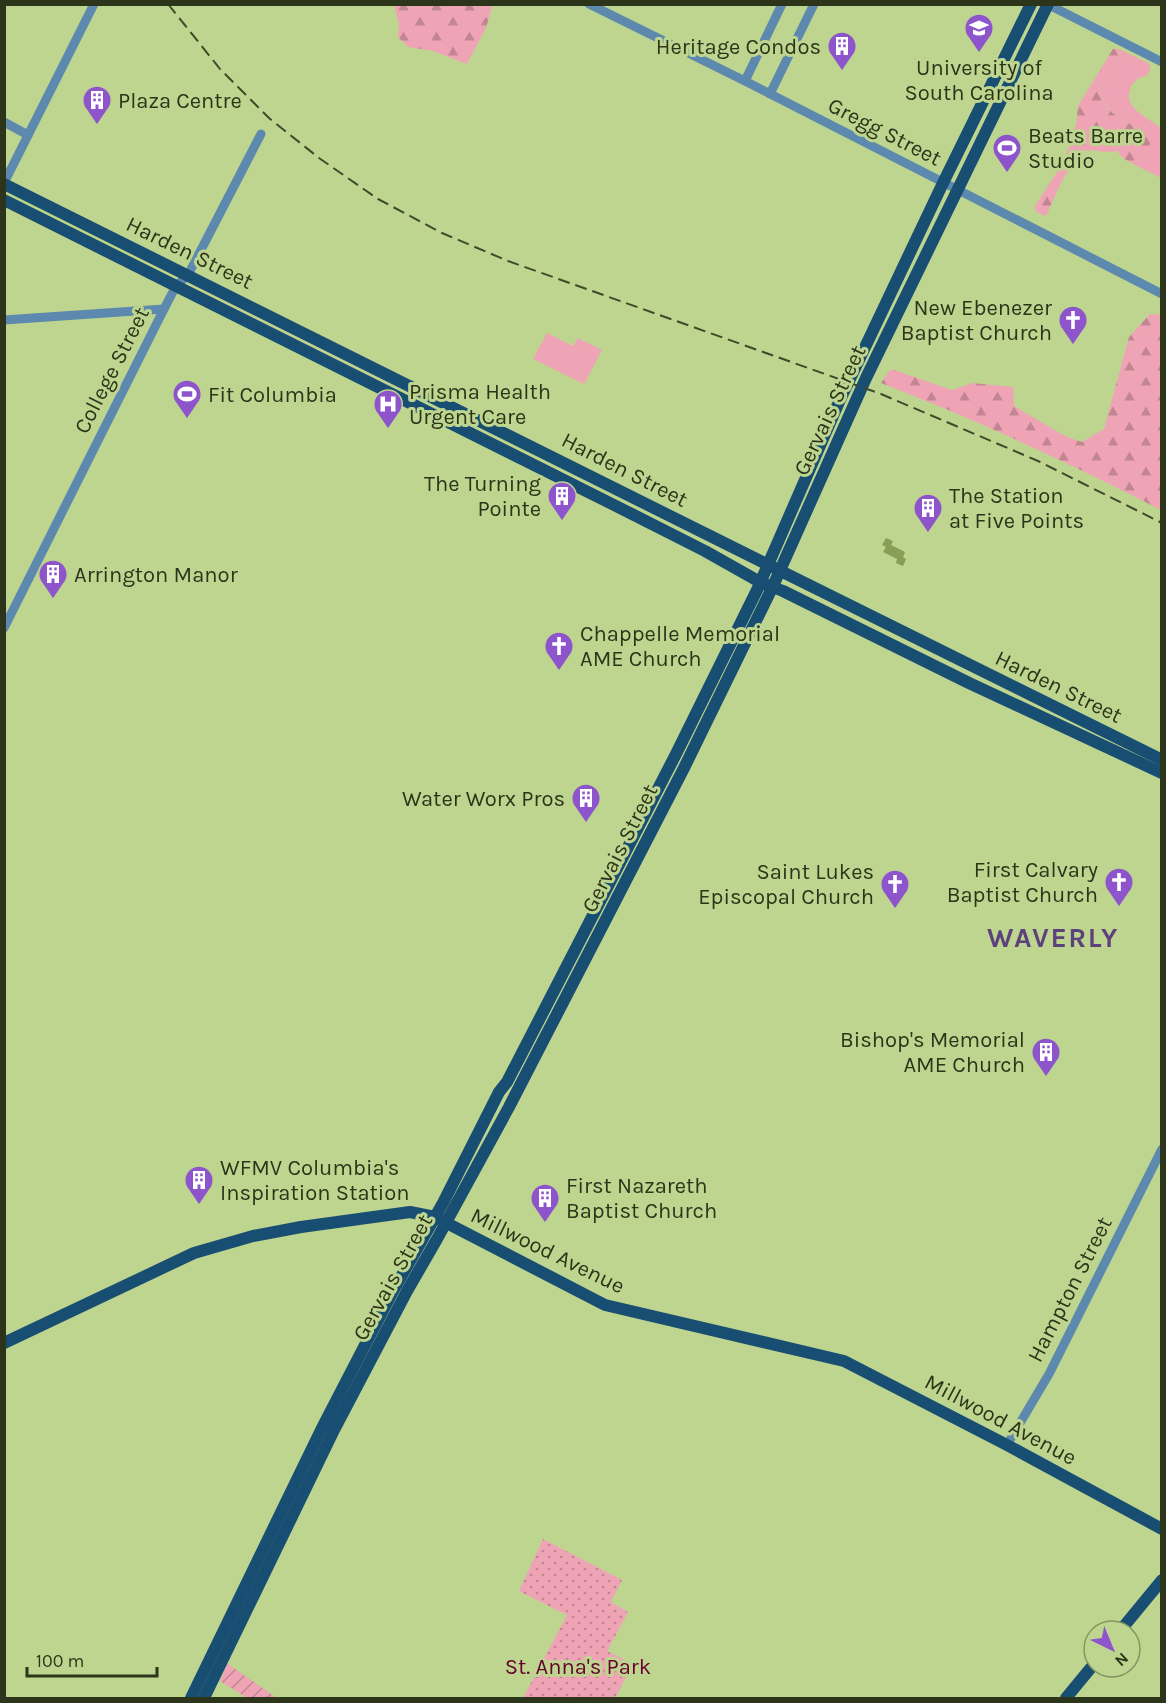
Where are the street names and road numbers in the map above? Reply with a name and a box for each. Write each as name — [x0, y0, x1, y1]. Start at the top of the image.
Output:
street label: Gregg Street — [823, 92, 946, 172]
street label: Harden Street — [122, 211, 257, 295]
street label: College Street — [69, 303, 155, 438]
street label: Gervais Street — [788, 341, 871, 480]
street label: Harden Street — [557, 427, 692, 513]
street label: Harden Street — [991, 645, 1126, 729]
street label: Gervais Street — [576, 780, 663, 917]
street label: Millwood Avenue — [466, 1202, 629, 1299]
street label: Gervais Street — [347, 1210, 438, 1345]
street label: Hampton Street — [1022, 1213, 1118, 1366]
street label: Millwood Avenue — [920, 1369, 1081, 1471]

